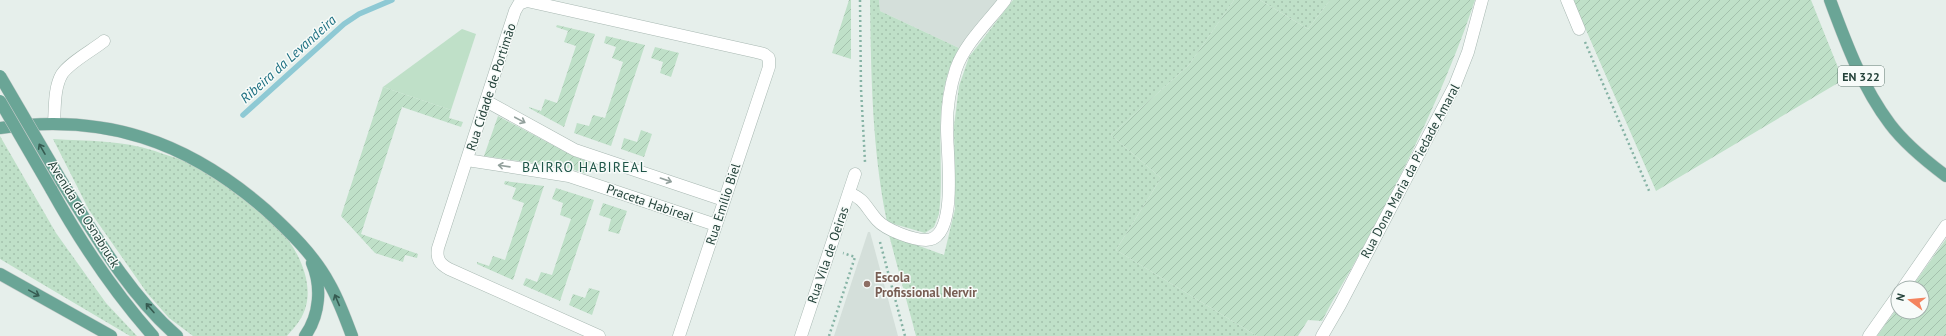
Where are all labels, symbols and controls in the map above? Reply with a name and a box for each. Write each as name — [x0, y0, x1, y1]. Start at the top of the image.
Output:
water label: Ribeira da Levandeira — [236, 11, 340, 107]
street label: Rua Cidade de Portimão — [462, 21, 520, 153]
road number: EN 322 — [1838, 66, 1884, 86]
street label: Rua Dona Maria da Piedade Amaral — [1357, 81, 1463, 261]
one-way arrow — [514, 117, 526, 124]
one-way arrow — [38, 143, 46, 155]
street label: Avenida de Osnabruck — [44, 157, 124, 271]
district label: BAIRRO HABIREAL — [522, 158, 648, 176]
street label: Rua Emílio Biel — [702, 161, 744, 247]
one-way arrow — [498, 162, 511, 170]
one-way arrow — [659, 177, 672, 184]
street label: Praceta Habireal — [604, 180, 696, 226]
street label: Rua Vila de Oeiras — [804, 204, 852, 306]
place label: Escola Profissional Nervir — [875, 269, 977, 301]
marker: Escola Profissional Nervir — [862, 279, 872, 289]
north arrow — [1890, 280, 1930, 320]
one-way arrow — [28, 289, 40, 297]
text: N — [1893, 292, 1908, 303]
one-way arrow — [333, 294, 341, 306]
one-way arrow — [145, 303, 154, 313]

